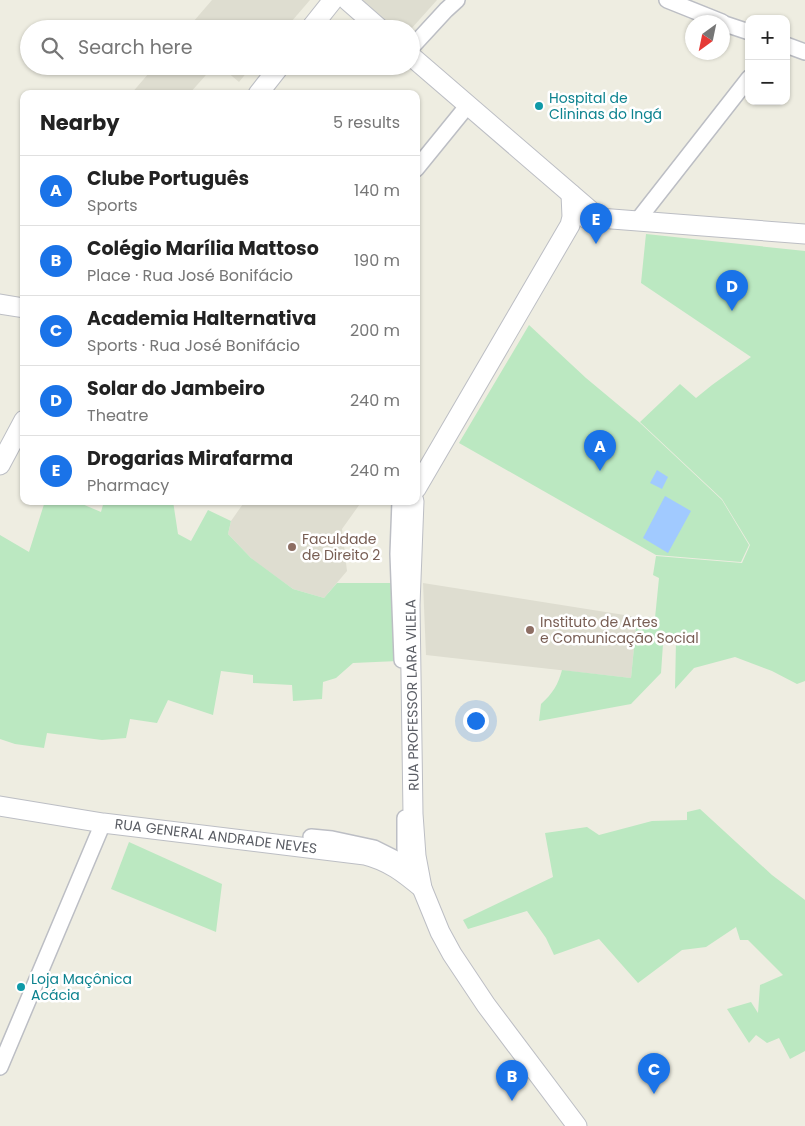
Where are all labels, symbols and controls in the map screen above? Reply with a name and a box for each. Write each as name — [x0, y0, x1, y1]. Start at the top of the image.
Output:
north arrow — [685, 15, 730, 60]
map controls — [745, 15, 790, 105]
button: + — [745, 15, 790, 60]
search box — [20, 20, 420, 75]
icon: search — [38, 34, 66, 62]
text: Search here — [78, 34, 192, 61]
button: − — [745, 60, 790, 105]
place label: Hospital de Clininas do Ingá — [549, 88, 662, 124]
marker: Hospital de Clininas do Ingá — [533, 100, 545, 112]
text: Nearby — [40, 108, 120, 137]
text: 5 results — [333, 111, 400, 134]
text: Clube Português — [87, 165, 249, 192]
text: A — [50, 179, 62, 202]
text: 140 m — [354, 179, 400, 202]
text: Sports — [87, 194, 138, 217]
pin: E — [580, 203, 612, 244]
text: Colégio Marília Mattoso — [87, 235, 319, 262]
text: B — [51, 249, 61, 272]
text: 190 m — [354, 249, 400, 272]
text: Place · Rua José Bonifácio — [87, 264, 293, 287]
pin: D — [716, 270, 748, 311]
text: Academia Halternativa — [87, 305, 316, 332]
text: C — [50, 319, 62, 342]
text: 200 m — [350, 319, 400, 342]
text: Sports · Rua José Bonifácio — [87, 334, 300, 357]
text: Solar do Jambeiro — [87, 375, 265, 402]
text: D — [50, 389, 62, 412]
text: 240 m — [350, 389, 400, 412]
text: Theatre — [87, 404, 148, 427]
pin: A — [584, 430, 616, 471]
text: Drogarias Mirafarma — [87, 445, 293, 472]
text: E — [52, 459, 60, 482]
text: 240 m — [350, 459, 400, 482]
text: Pharmacy — [87, 474, 169, 497]
place label: Faculdade de Direito 2 — [302, 529, 380, 565]
marker: Faculdade de Direito 2 — [286, 541, 298, 553]
street label: RUA PROFESSOR LARA VILELA — [400, 599, 424, 791]
place label: Instituto de Artes e Comunicação Social — [540, 612, 699, 648]
marker: Instituto de Artes e Comunicação Social — [524, 624, 536, 636]
your location — [463, 708, 489, 734]
street label: RUA GENERAL ANDRADE NEVES — [114, 814, 318, 858]
place label: Loja Maçônica Acácia — [31, 969, 132, 1005]
marker: Loja Maçônica Acácia — [15, 981, 27, 993]
pin: C — [638, 1053, 670, 1094]
pin: B — [496, 1060, 528, 1101]

